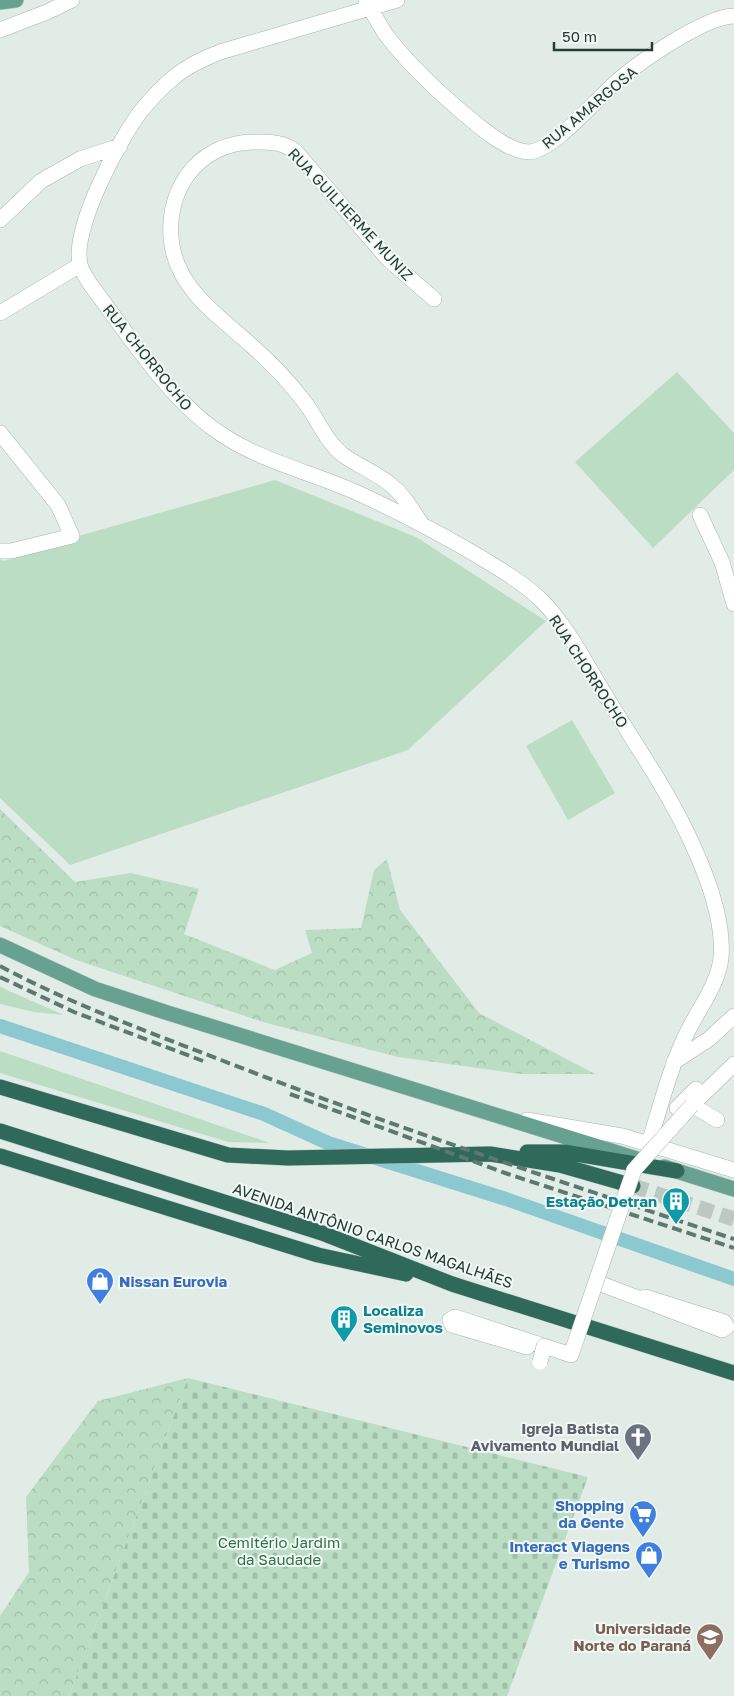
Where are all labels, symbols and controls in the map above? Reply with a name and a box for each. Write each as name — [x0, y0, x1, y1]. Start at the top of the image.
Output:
scale bar — [554, 20, 652, 52]
text: 50 m — [562, 27, 597, 45]
street label: RUA AMARGOSA — [538, 62, 640, 152]
street label: RUA GUILHERME MUNIZ — [285, 144, 417, 284]
street label: RUA CHORROCHO — [100, 300, 196, 414]
street label: RUA CHORROCHO — [546, 611, 632, 731]
street label: AVENIDA ANTÔNIO CARLOS MAGALHÃES — [231, 1178, 515, 1292]
building icon: Estação Detran — [661, 1186, 691, 1225]
place label: Estação Detran — [546, 1192, 657, 1210]
shop icon: Nissan Eurovia — [85, 1266, 115, 1305]
place label: Nissan Eurovia — [119, 1272, 228, 1290]
place label: Localiza Seminovos — [363, 1301, 443, 1336]
building icon: Localiza Seminovos — [329, 1304, 359, 1343]
place label: Igreja Batista Avivamento Mundial — [471, 1419, 619, 1454]
church icon: Igreja Batista Avivamento Mundial — [623, 1422, 653, 1461]
place label: Shopping da Gente — [555, 1496, 624, 1531]
supermarket icon: Shopping da Gente — [628, 1499, 658, 1538]
park label: Cemitério Jardim da Saudade — [218, 1533, 340, 1568]
place label: Interact Viagens e Turismo — [509, 1537, 630, 1572]
shop icon: Interact Viagens e Turismo — [634, 1540, 664, 1579]
place label: Universidade Norte do Paraná — [573, 1619, 691, 1654]
school or university icon: Universidade Norte do Paraná — [695, 1622, 725, 1661]

